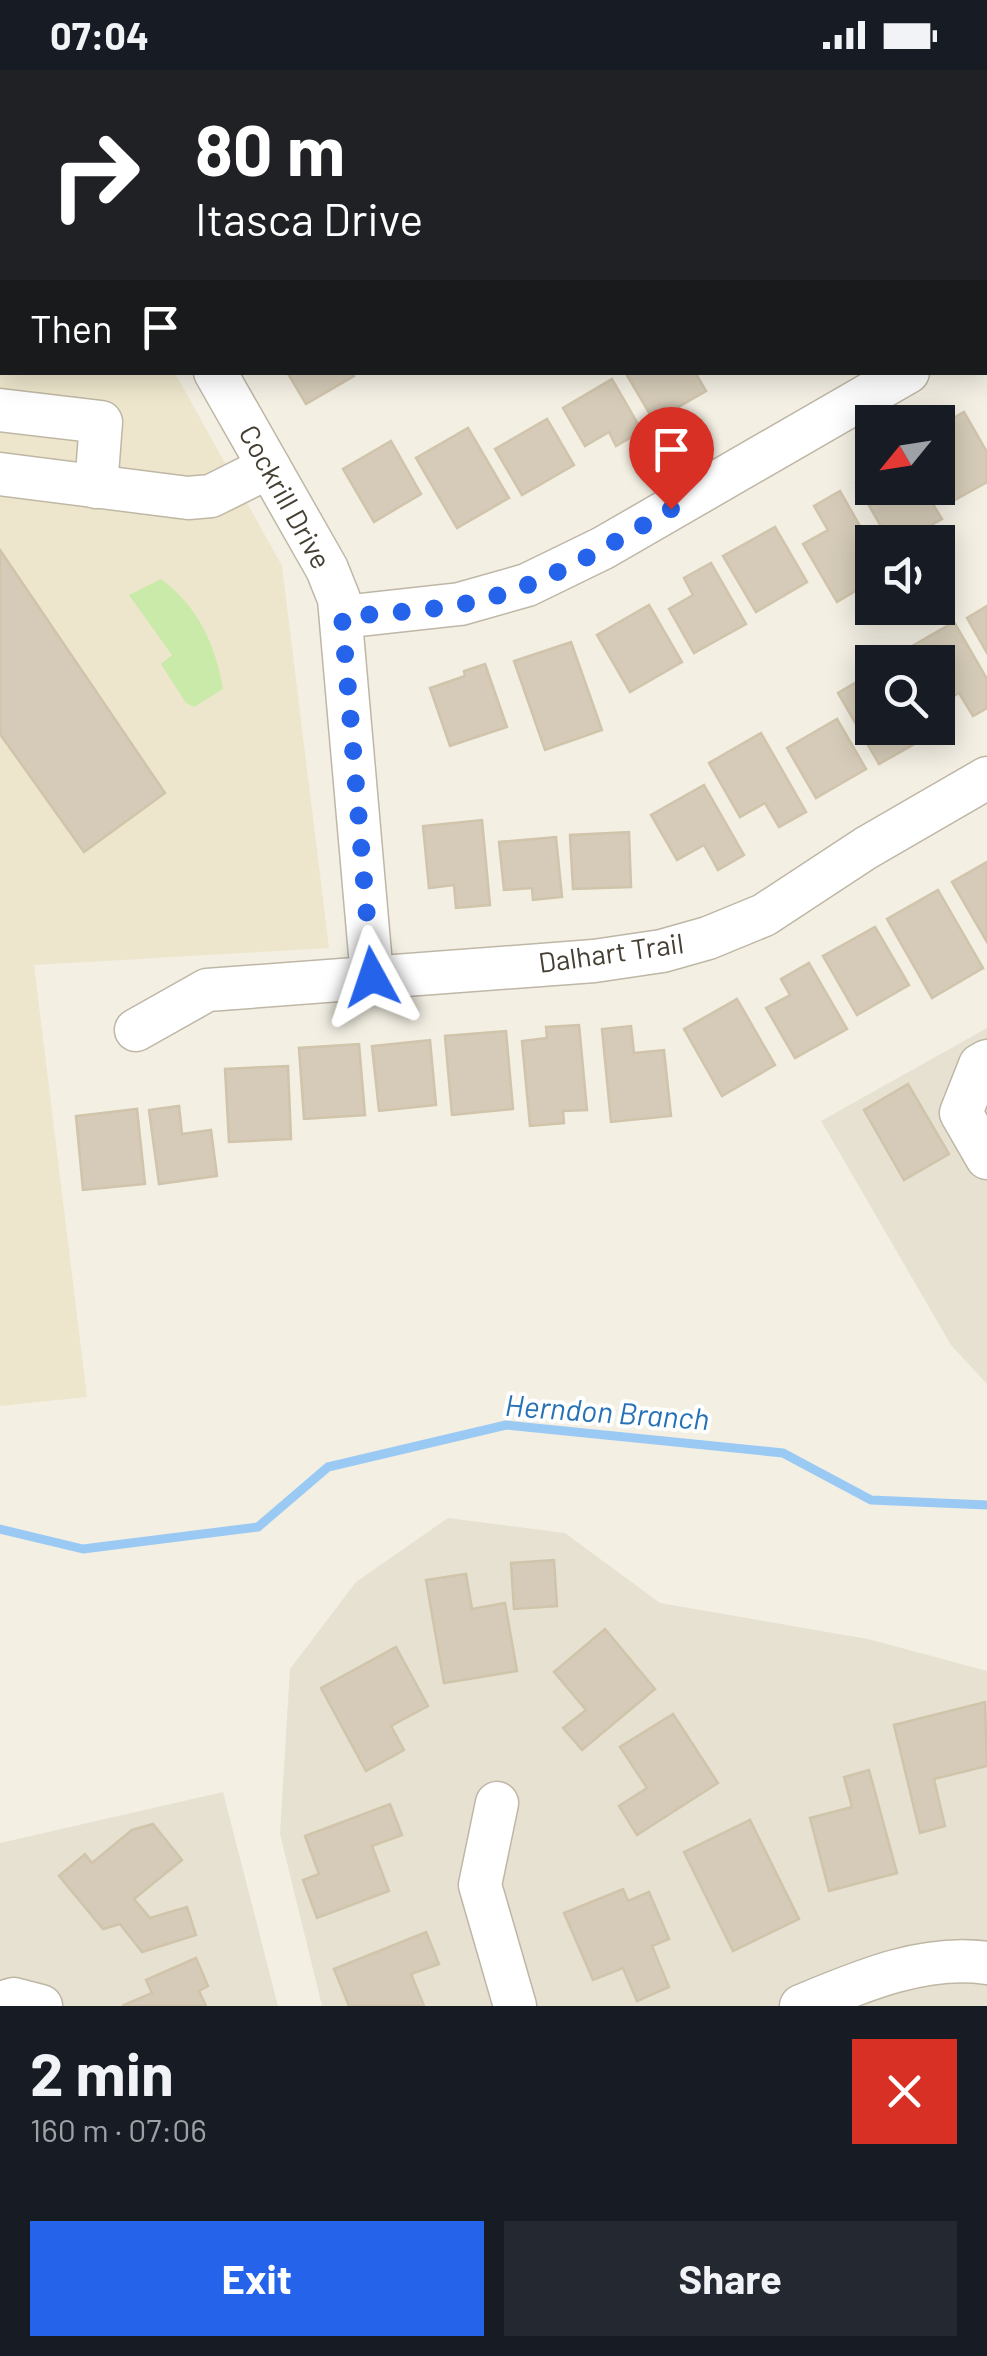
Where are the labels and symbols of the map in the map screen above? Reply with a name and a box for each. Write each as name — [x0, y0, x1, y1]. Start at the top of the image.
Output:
north arrow — [855, 405, 955, 505]
pin — [629, 407, 714, 510]
street label: Cockrill Drive — [232, 419, 339, 574]
position arrow — [320, 925, 424, 1029]
street label: Dalhart Trail — [536, 925, 686, 979]
water label: Herndon Branch — [504, 1386, 710, 1436]

